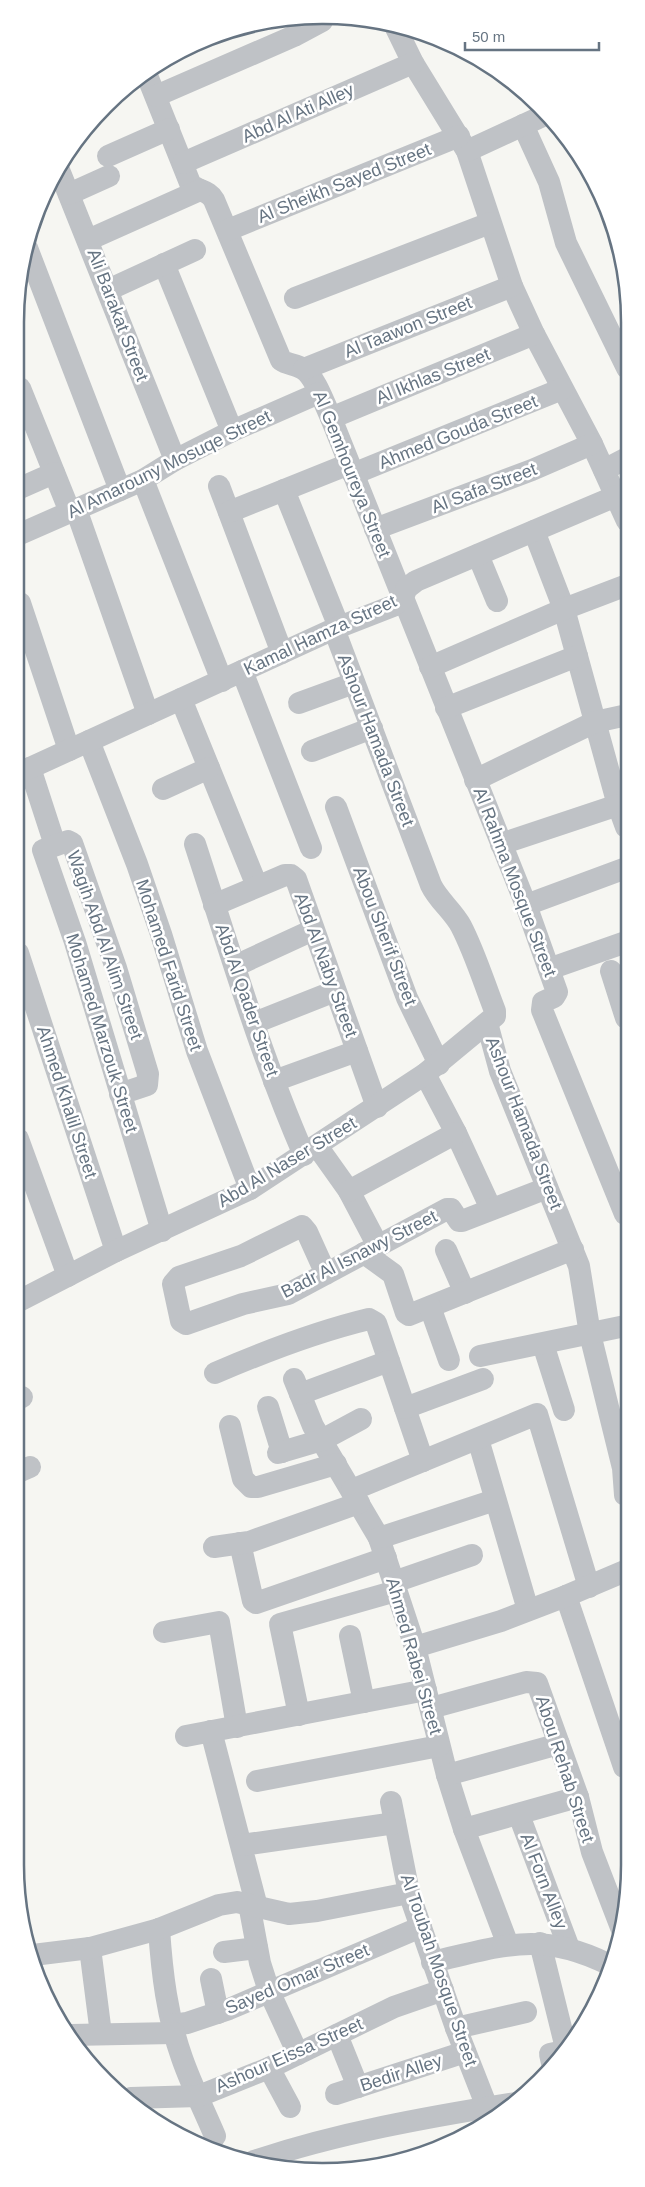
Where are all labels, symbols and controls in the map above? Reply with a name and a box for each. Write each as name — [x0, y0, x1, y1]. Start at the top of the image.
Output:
scale bar — [465, 20, 599, 52]
text: 50 m — [472, 28, 505, 45]
street label: Abd Al Ati Alley — [239, 79, 357, 147]
street label: Al Sheikh Sayed Street — [254, 139, 434, 227]
street label: Ali Barakat Street — [84, 246, 152, 384]
street label: Al Taawon Street — [341, 292, 475, 362]
street label: Al Ikhlas Street — [373, 344, 493, 408]
street label: Al Gemhoureya Street — [309, 388, 395, 560]
street label: Ahmed Gouda Street — [376, 391, 540, 473]
street label: Al Amarouny Mosuqe Street — [64, 406, 274, 522]
street label: Al Safa Street — [429, 459, 539, 517]
street label: Kamal Hamza Street — [241, 591, 399, 679]
street label: Ashour Hamada Street — [334, 651, 418, 829]
street label: Al Rahma Mosque Street — [470, 785, 560, 979]
street label: Wagih Abd Al Alim Street — [63, 848, 147, 1042]
street label: Abou Sherif Street — [349, 864, 421, 1008]
street label: Mohamed Farid Street — [132, 877, 206, 1053]
street label: Abd Al Naby Street — [291, 890, 361, 1040]
street label: Abd Al Qader Street — [211, 921, 283, 1079]
street label: Mohamed Marzouk Street — [62, 931, 142, 1135]
street label: Ahmed Khalil Street — [33, 1023, 101, 1181]
street label: Ashour Hamada Street — [482, 1034, 566, 1212]
street label: Abd Al Naser Street — [214, 1113, 360, 1211]
street label: Badr Al Isnawy Street — [278, 1206, 440, 1302]
street label: Ahmed Rabei Street — [382, 1575, 446, 1737]
street label: Abou Rehab Street — [532, 1693, 598, 1845]
street label: Al Forn Alley — [517, 1830, 571, 1932]
street label: Al Toubah Mosque Street — [397, 1871, 481, 2069]
street label: Sayed Omar Street — [222, 1940, 372, 2018]
street label: Ashour Eissa Street — [212, 2014, 366, 2096]
street label: Bedir Alley — [357, 2050, 445, 2096]

